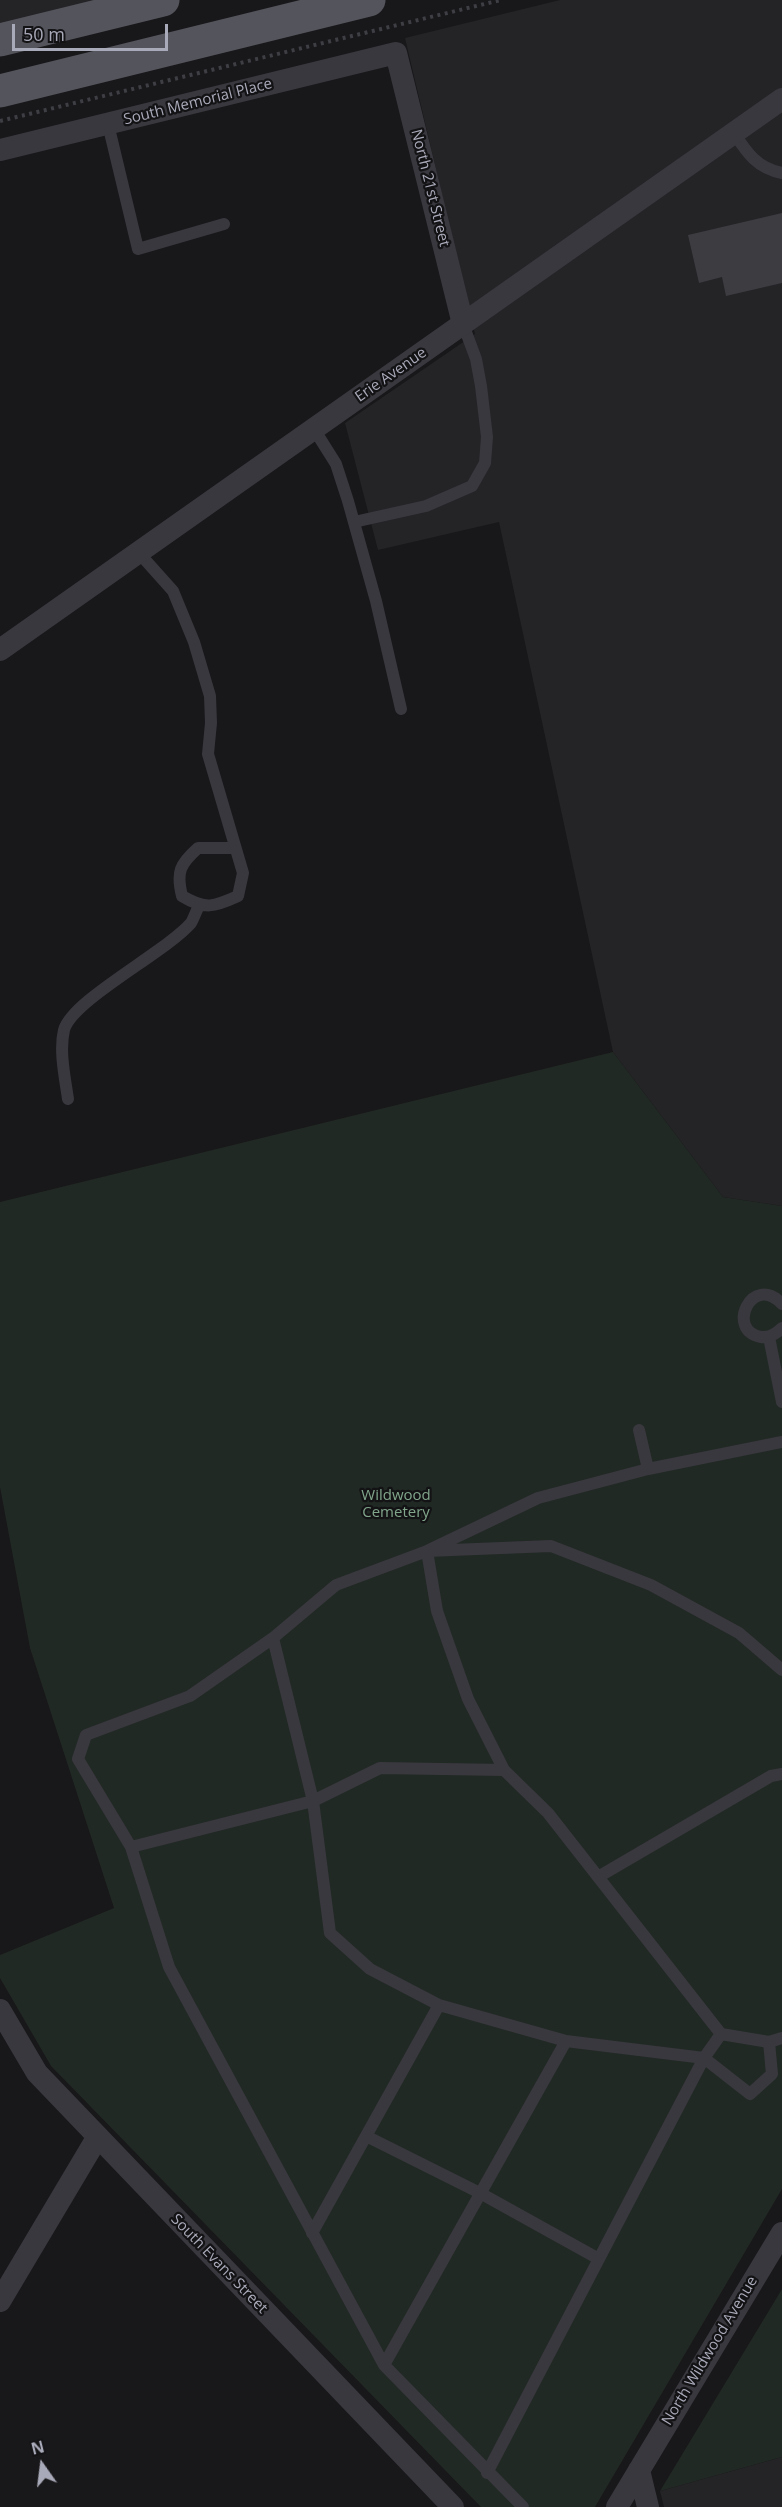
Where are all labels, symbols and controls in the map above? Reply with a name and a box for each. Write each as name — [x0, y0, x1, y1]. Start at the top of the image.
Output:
scale bar — [15, 12, 171, 50]
text: 50 m — [23, 22, 65, 46]
street label: South Memorial Place — [122, 75, 274, 129]
street label: North 21st Street — [407, 127, 453, 249]
street label: Erie Avenue — [352, 344, 430, 406]
park label: Wildwood Cemetery — [361, 1487, 431, 1522]
street label: South Evans Street — [167, 2211, 271, 2317]
street label: North Wildwood Avenue — [658, 2273, 762, 2429]
north arrow — [12, 2435, 72, 2495]
text: N — [29, 2435, 47, 2460]

